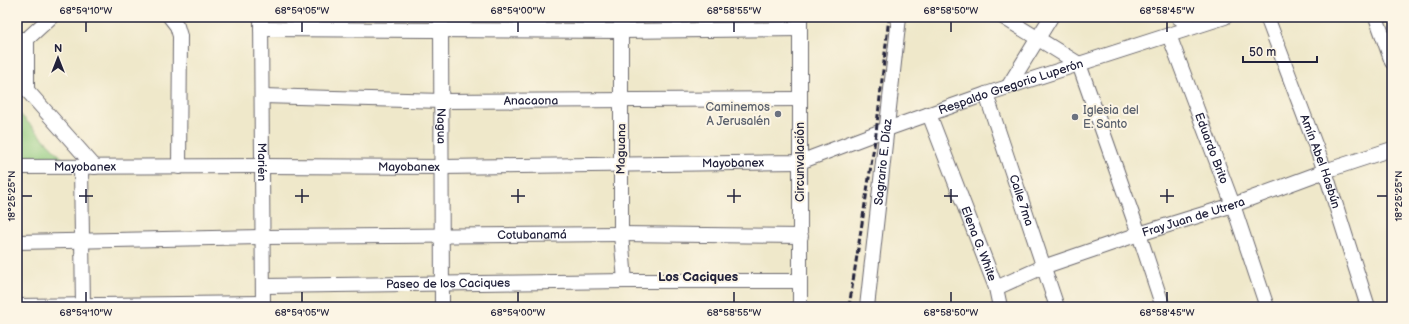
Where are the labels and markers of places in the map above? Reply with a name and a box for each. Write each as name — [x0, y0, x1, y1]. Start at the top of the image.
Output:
place label: Caminemos A Jerusalén — [705, 100, 770, 129]
place label: Iglesia del E. Santo — [1083, 103, 1139, 132]
marker: Caminemos A Jerusalén — [773, 109, 783, 119]
marker: Iglesia del E. Santo — [1070, 112, 1080, 122]

